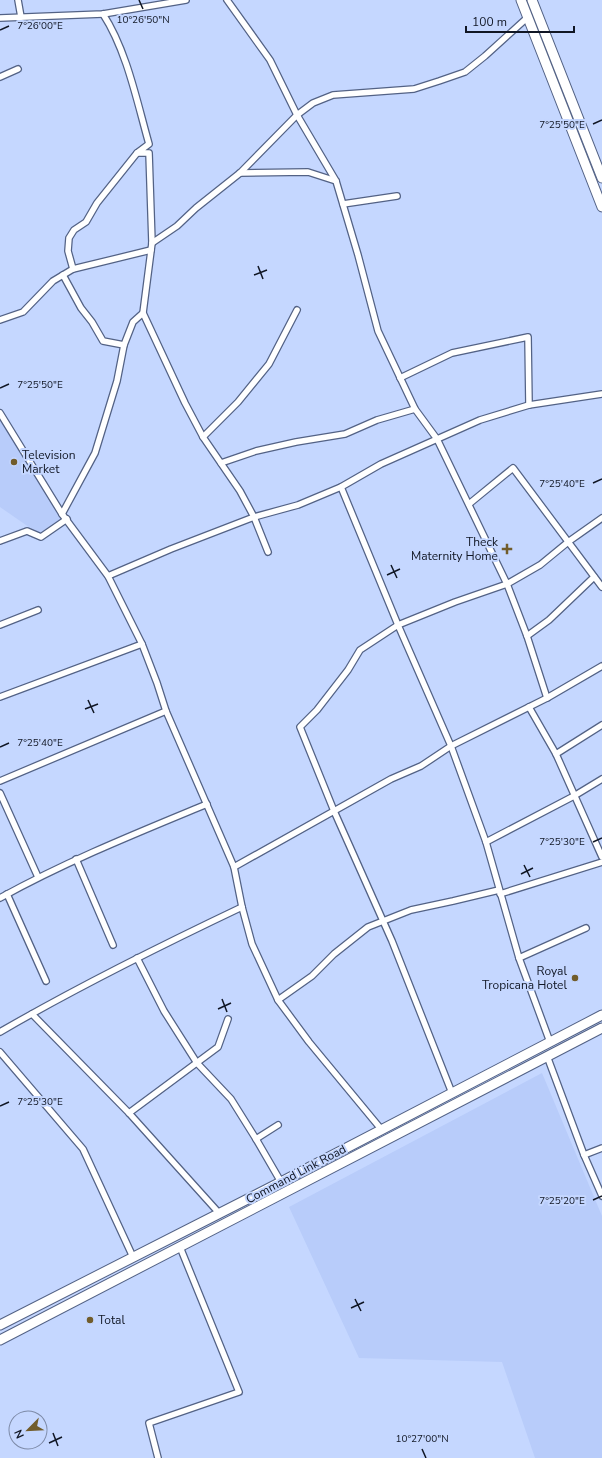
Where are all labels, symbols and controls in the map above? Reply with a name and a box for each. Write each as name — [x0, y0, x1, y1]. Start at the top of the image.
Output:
scale bar — [466, 8, 574, 34]
text: 10°26'50"N — [116, 13, 170, 27]
text: 100 m — [472, 14, 507, 30]
text: 7°26'00"E — [17, 19, 63, 33]
text: 7°25'50"E — [539, 118, 585, 132]
text: 7°25'50"E — [17, 378, 63, 392]
place label: Television Market — [22, 447, 76, 477]
marker: Television Market — [9, 457, 19, 467]
text: 7°25'40"E — [539, 477, 585, 491]
place label: Theck Maternity Home — [411, 534, 499, 564]
marker: Theck Maternity Home — [501, 543, 513, 555]
text: 7°25'40"E — [17, 736, 63, 750]
text: 7°25'30"E — [539, 835, 585, 849]
place label: Royal Tropicana Hotel — [482, 963, 567, 993]
marker: Royal Tropicana Hotel — [570, 973, 580, 983]
text: 7°25'30"E — [17, 1095, 63, 1109]
street label: Command Link Road — [243, 1141, 349, 1207]
text: 7°25'20"E — [539, 1194, 585, 1208]
place label: Total — [98, 1312, 125, 1328]
marker: Total — [85, 1315, 95, 1325]
north arrow — [8, 1410, 48, 1450]
text: N — [11, 1427, 28, 1441]
text: 10°27'00"N — [395, 1432, 449, 1446]

